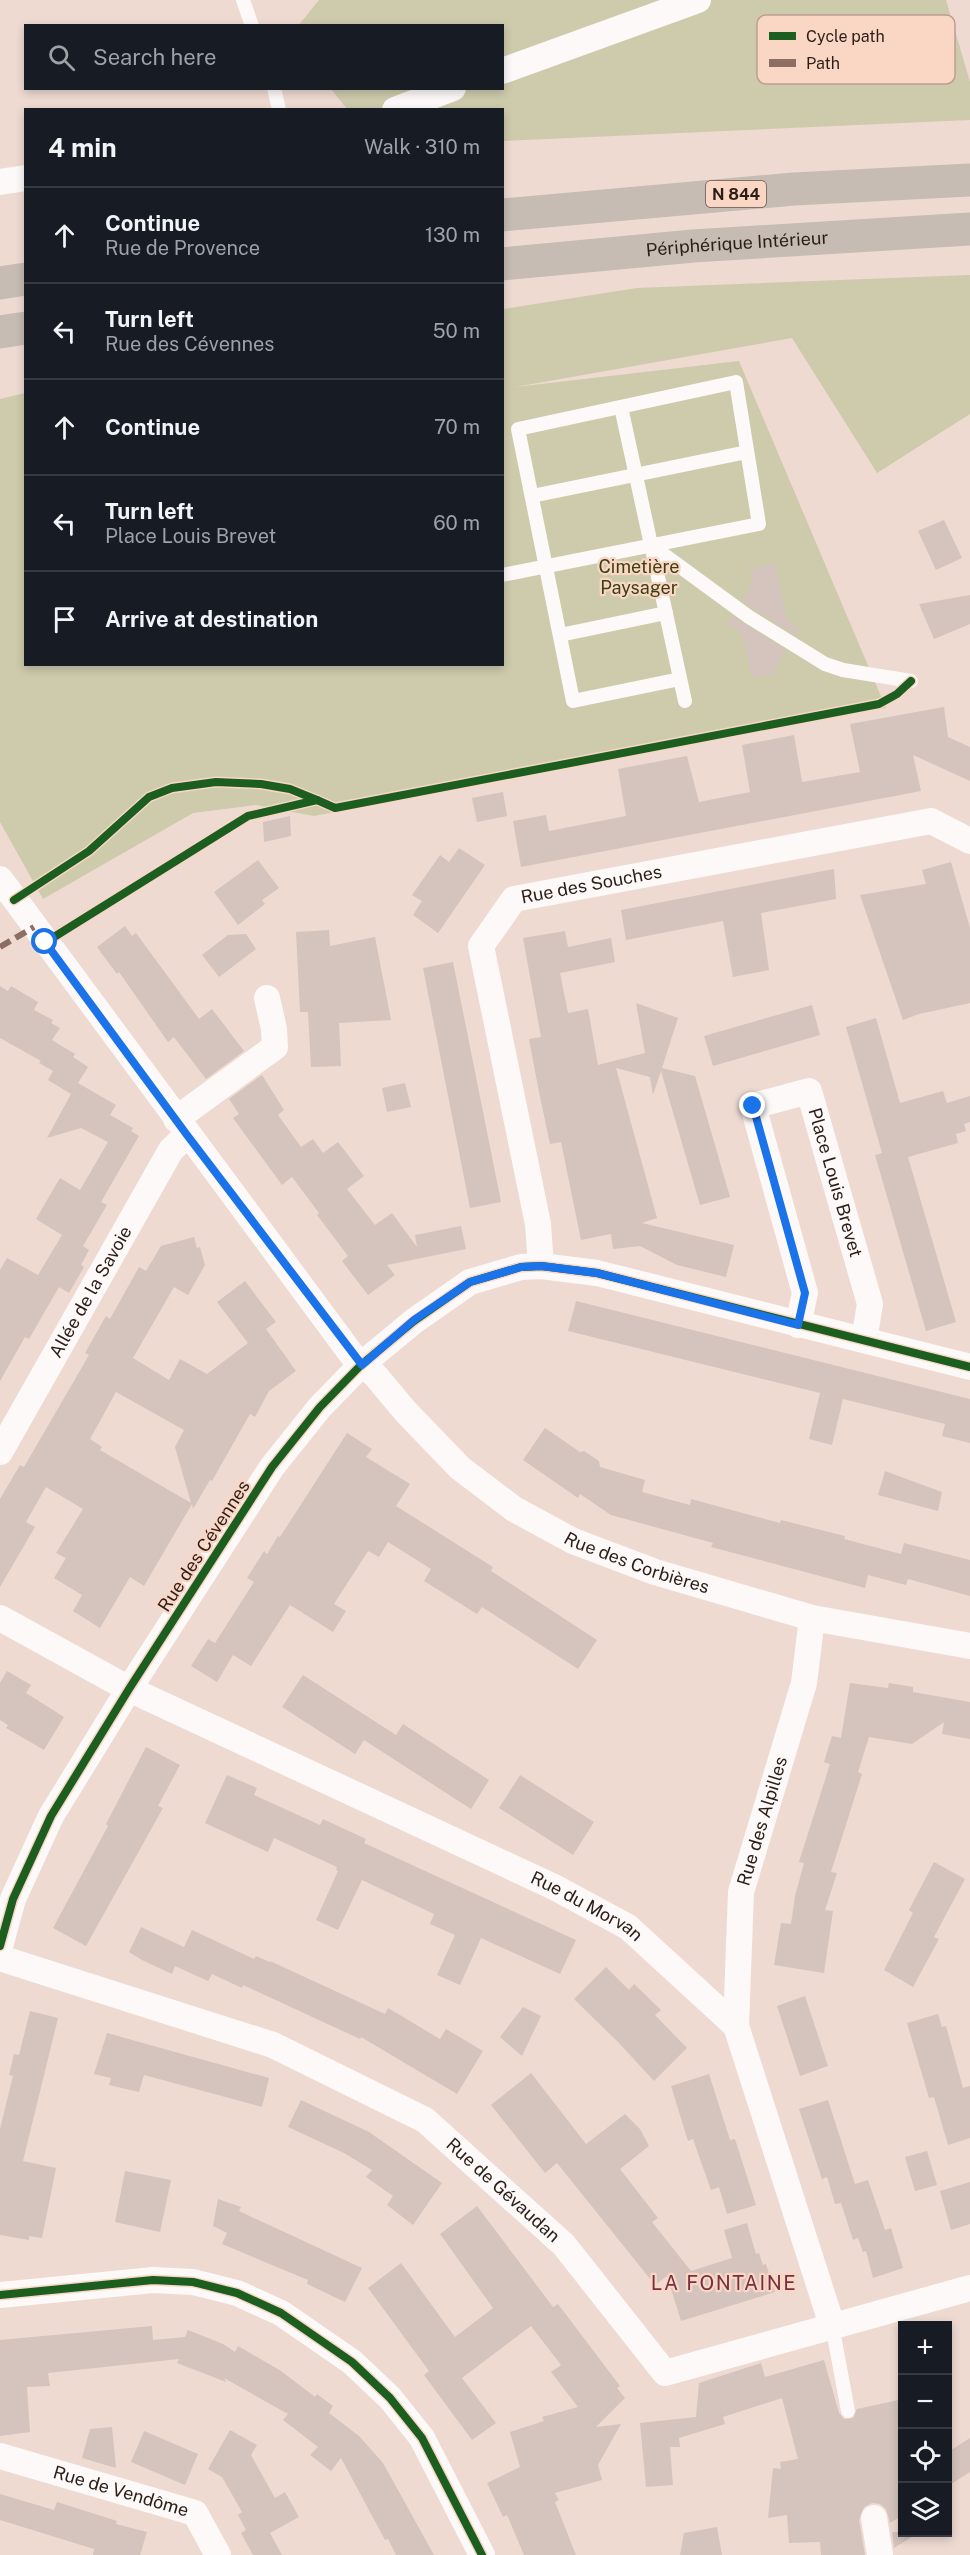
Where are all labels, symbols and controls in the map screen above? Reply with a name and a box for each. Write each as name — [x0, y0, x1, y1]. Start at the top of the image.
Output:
legend — [757, 15, 955, 84]
search box — [24, 24, 504, 90]
text: Cycle path — [806, 27, 885, 46]
icon: search — [45, 41, 78, 74]
text: Search here — [93, 44, 217, 70]
text: Path — [806, 54, 840, 73]
text: 4 min — [48, 132, 117, 163]
text: Walk · 310 m — [364, 135, 480, 159]
road number: N 844 — [706, 181, 766, 207]
text: Continue — [105, 210, 200, 236]
icon: ahead — [48, 219, 81, 252]
text: 130 m — [425, 223, 480, 247]
street label: Périphérique Intérieur — [645, 227, 829, 260]
text: Rue de Provence — [105, 236, 260, 260]
text: Turn left — [105, 306, 194, 332]
icon: left — [48, 315, 81, 348]
text: 50 m — [433, 319, 480, 343]
text: Rue des Cévennes — [105, 332, 274, 356]
icon: ahead — [48, 411, 81, 444]
text: Continue — [105, 414, 200, 440]
text: 70 m — [434, 415, 480, 439]
text: Turn left — [105, 498, 194, 524]
icon: left — [48, 507, 81, 540]
text: 60 m — [433, 511, 480, 535]
text: Place Louis Brevet — [105, 524, 276, 548]
park label: Cimetière Paysager — [598, 556, 680, 598]
icon: arrive — [48, 603, 81, 636]
text: Arrive at destination — [105, 606, 318, 632]
street label: Rue des Souches — [519, 861, 663, 908]
route start — [31, 928, 57, 954]
route end — [739, 1092, 765, 1118]
street label: Place Louis Brevet — [804, 1105, 867, 1259]
street label: Allée de la Savoie — [45, 1222, 136, 1361]
street label: Rue des Cévennes — [153, 1476, 254, 1615]
street label: Rue des Corbières — [561, 1527, 712, 1597]
street label: Rue des Alpilles — [732, 1754, 791, 1888]
street label: Rue du Morvan — [528, 1867, 647, 1945]
street label: Rue de Gévaudan — [442, 2133, 565, 2246]
district label: LA FONTAINE — [651, 2271, 797, 2295]
map controls — [898, 2321, 952, 2537]
button: + — [898, 2321, 952, 2375]
button: − — [898, 2375, 952, 2429]
button: locate — [898, 2429, 952, 2483]
street label: Rue de Vendôme — [51, 2461, 191, 2521]
button: layers — [898, 2483, 952, 2537]

